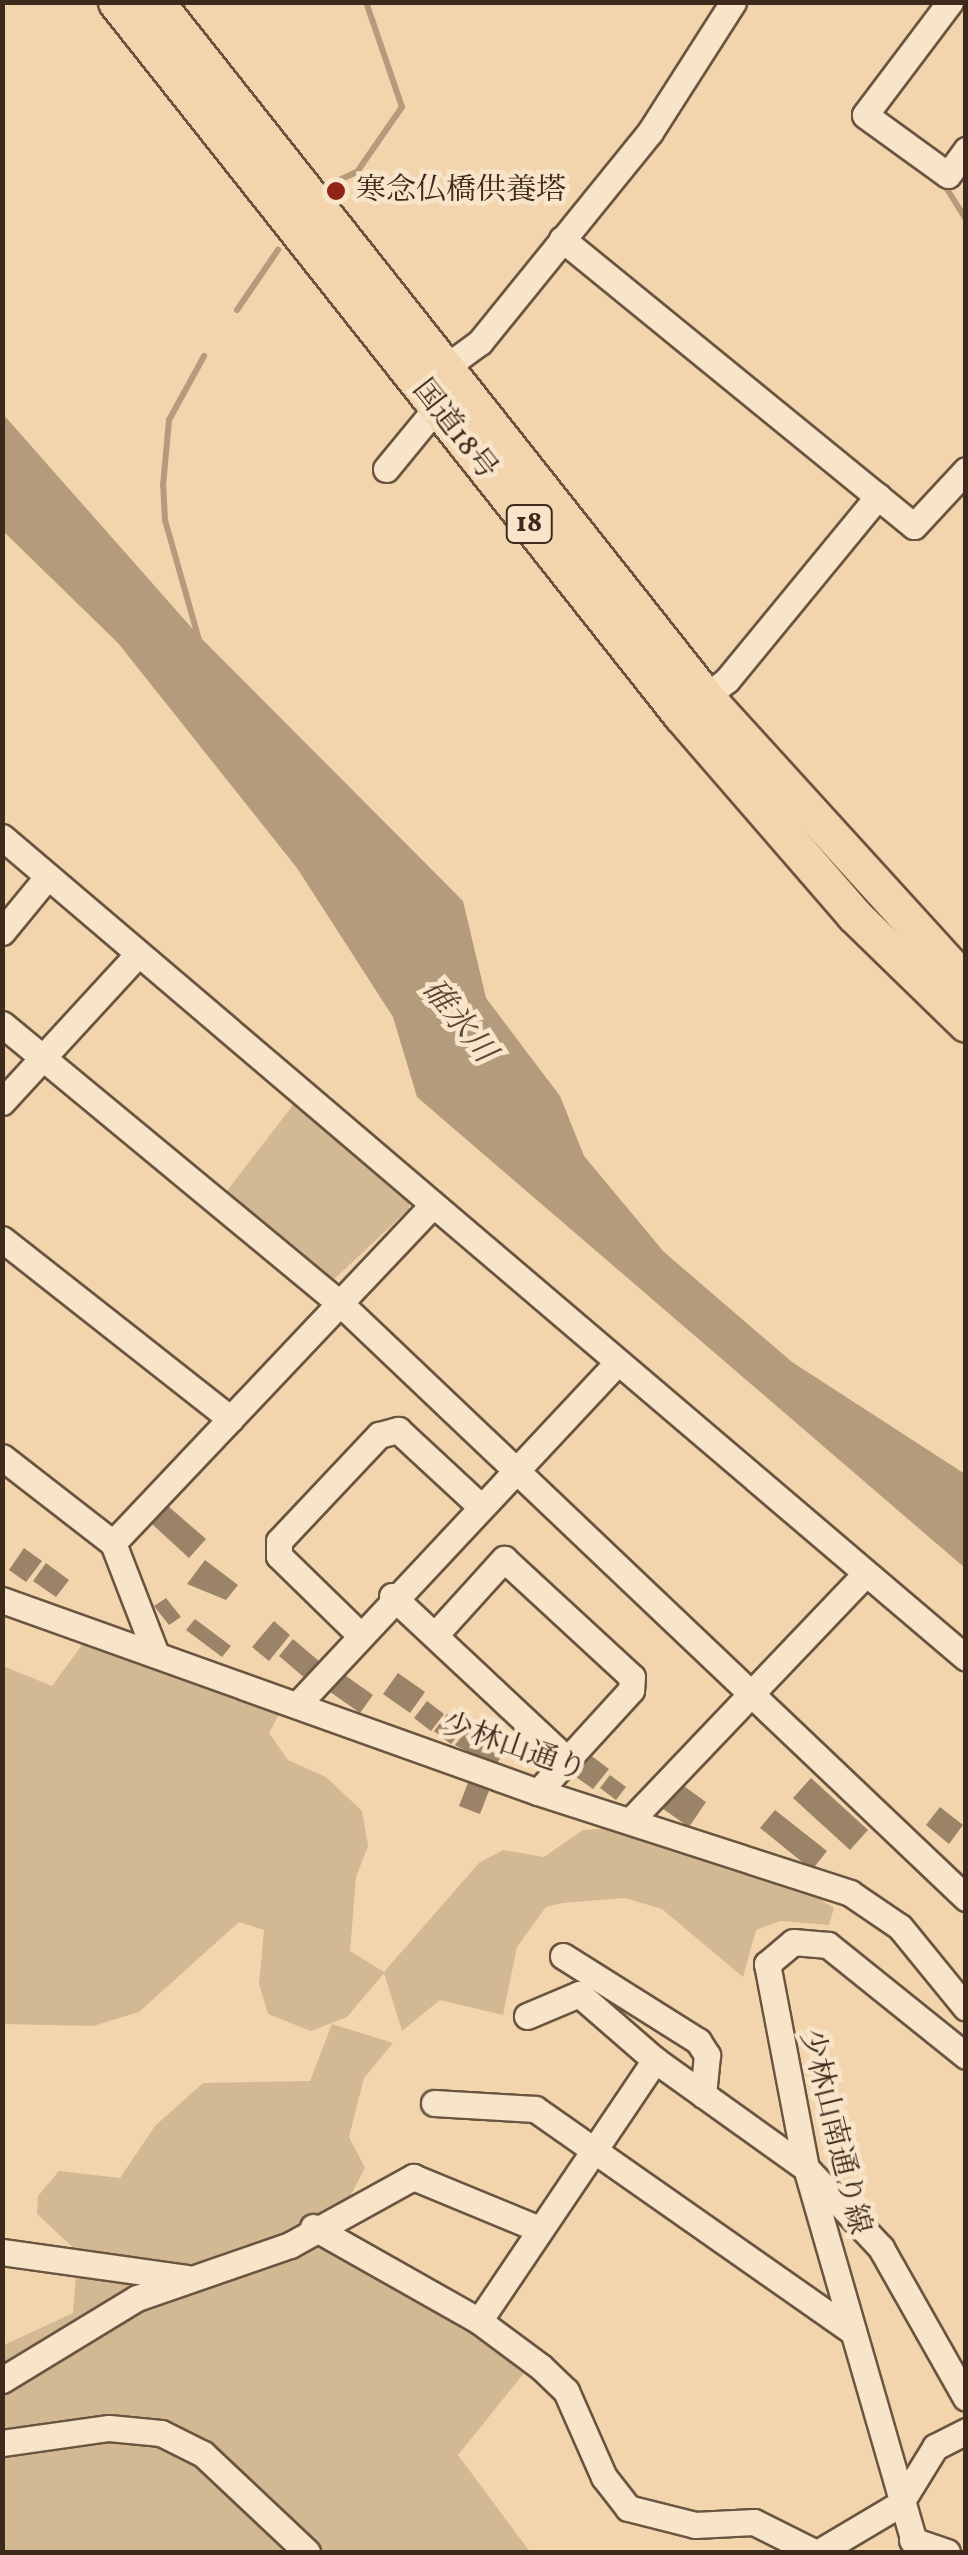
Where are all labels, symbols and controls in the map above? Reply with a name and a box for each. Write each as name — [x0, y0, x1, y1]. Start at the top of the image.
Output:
place label: 寒念仏橋供養塔 — [356, 173, 566, 209]
marker: 寒念仏橋供養塔 — [325, 180, 347, 202]
street label: 国道18号 — [404, 373, 504, 487]
road number: 18 — [504, 501, 554, 547]
water label: 碓氷川 — [412, 973, 502, 1071]
street label: 少林山通り — [437, 1707, 591, 1789]
street label: 少林山南通り線 — [791, 2026, 877, 2238]

